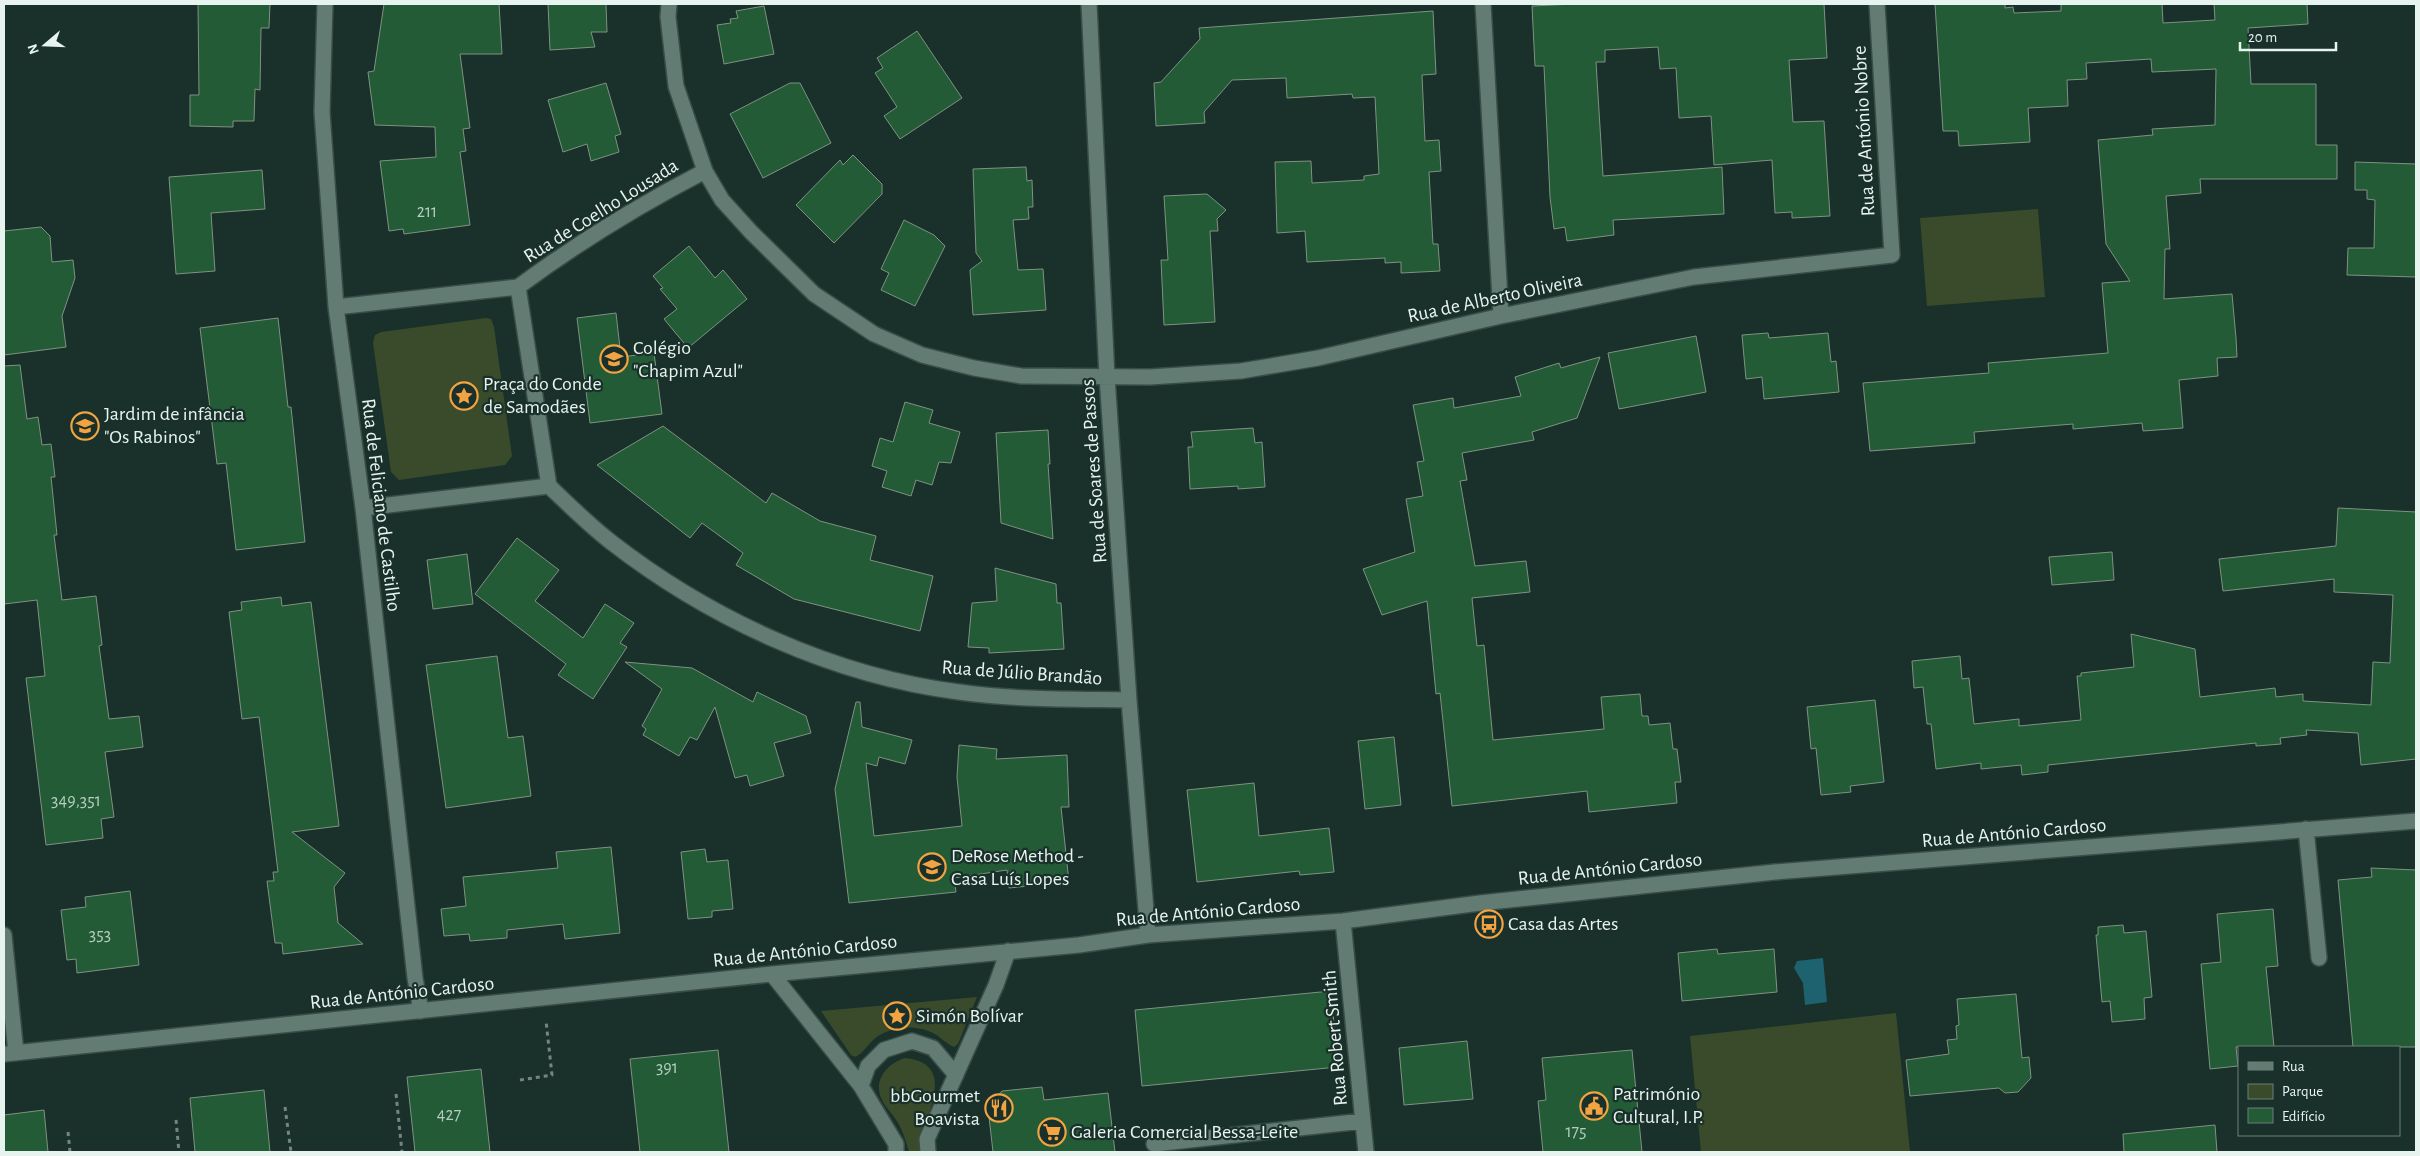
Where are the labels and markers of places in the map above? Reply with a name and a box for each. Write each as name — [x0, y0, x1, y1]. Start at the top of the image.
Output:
place label: Colégio "Chapim Azul" — [633, 338, 743, 381]
school or university icon: Colégio "Chapim Azul" — [599, 344, 629, 374]
place label: Praça do Conde de Samodães — [483, 374, 602, 417]
place icon: Praça do Conde de Samodães — [449, 381, 479, 411]
place label: Jardim de infância "Os Rabinos" — [104, 404, 245, 447]
school or university icon: Jardim de infância "Os Rabinos" — [70, 411, 100, 441]
place label: DeRose Method - Casa Luís Lopes — [951, 846, 1084, 889]
school or university icon: DeRose Method - Casa Luís Lopes — [917, 852, 947, 882]
bus stop icon: Casa das Artes — [1474, 909, 1504, 939]
place label: Casa das Artes — [1508, 914, 1618, 934]
place icon: Simón Bolívar — [882, 1001, 912, 1031]
place label: Simón Bolívar — [916, 1006, 1024, 1026]
place label: Património Cultural, I.P. — [1613, 1084, 1704, 1127]
place label: bbGourmet Boavista — [890, 1086, 981, 1129]
public building icon: Património Cultural, I.P. — [1579, 1091, 1609, 1121]
restaurant icon: bbGourmet Boavista — [984, 1093, 1014, 1123]
supermarket icon: Galeria Comercial Bessa-Leite — [1037, 1117, 1067, 1147]
place label: Galeria Comercial Bessa-Leite — [1071, 1122, 1298, 1142]

